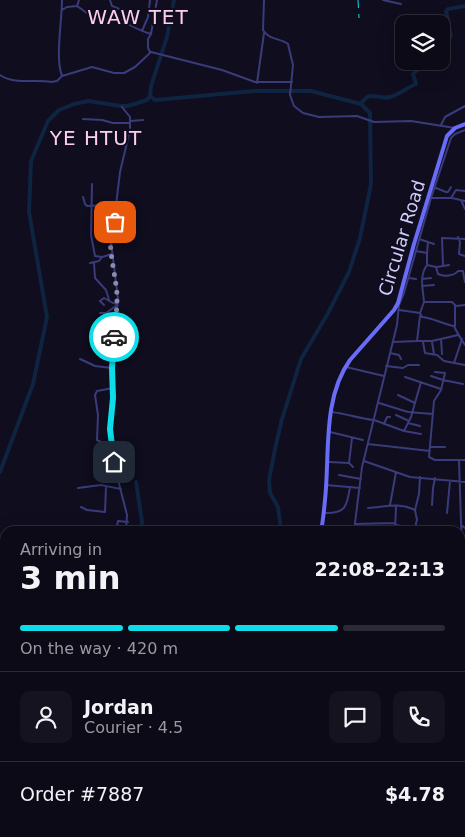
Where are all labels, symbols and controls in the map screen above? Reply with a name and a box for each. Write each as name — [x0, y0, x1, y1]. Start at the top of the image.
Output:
district label: WAW TET — [87, 5, 189, 29]
map controls — [395, 15, 450, 70]
button: layers — [395, 15, 450, 70]
district label: YE HTUT — [49, 126, 142, 150]
street label: Circular Road — [374, 177, 429, 298]
pin — [94, 201, 136, 243]
icon: bag — [101, 208, 129, 236]
courier — [89, 312, 139, 362]
icon: car — [100, 323, 128, 351]
pin — [93, 441, 135, 483]
icon: home — [100, 448, 128, 476]
text: Arriving in — [20, 540, 102, 559]
text: 22:08–22:13 — [315, 558, 445, 580]
text: 3 min — [20, 559, 121, 597]
text: On the way · 420 m — [20, 639, 178, 658]
button: person — [20, 691, 72, 743]
button: chat — [329, 691, 381, 743]
button: phone — [393, 691, 445, 743]
text: Jordan — [84, 696, 153, 718]
text: Courier · 4.5 — [84, 718, 183, 737]
text: Order #7887 — [20, 783, 144, 805]
text: $4.78 — [385, 783, 445, 805]

